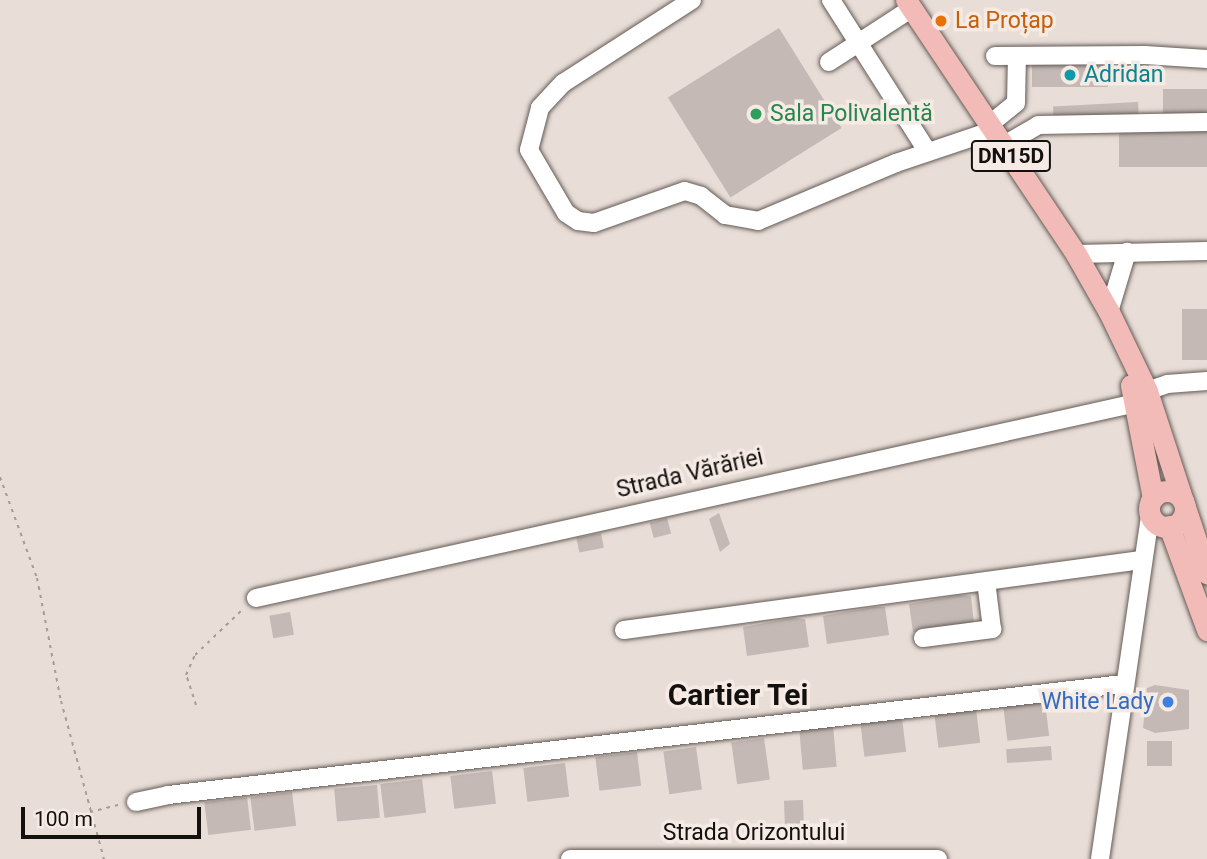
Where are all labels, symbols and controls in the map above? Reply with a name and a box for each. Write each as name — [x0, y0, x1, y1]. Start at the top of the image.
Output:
place label: La Proțap — [955, 7, 1054, 35]
marker: La Proțap — [933, 13, 949, 29]
place label: Adridan — [1084, 61, 1164, 89]
marker: Adridan — [1062, 67, 1078, 83]
place label: Sala Polivalentă — [770, 100, 933, 128]
marker: Sala Polivalentă — [748, 106, 764, 122]
road number: DN15D — [971, 138, 1051, 174]
street label: Strada Vărăriei — [614, 444, 766, 504]
district label: Cartier Tei — [667, 677, 809, 713]
place label: White Lady — [1041, 688, 1154, 716]
marker: White Lady — [1160, 694, 1176, 710]
scale bar — [24, 792, 205, 836]
text: 100 m — [34, 807, 93, 831]
street label: Strada Orizontului — [663, 819, 845, 847]

